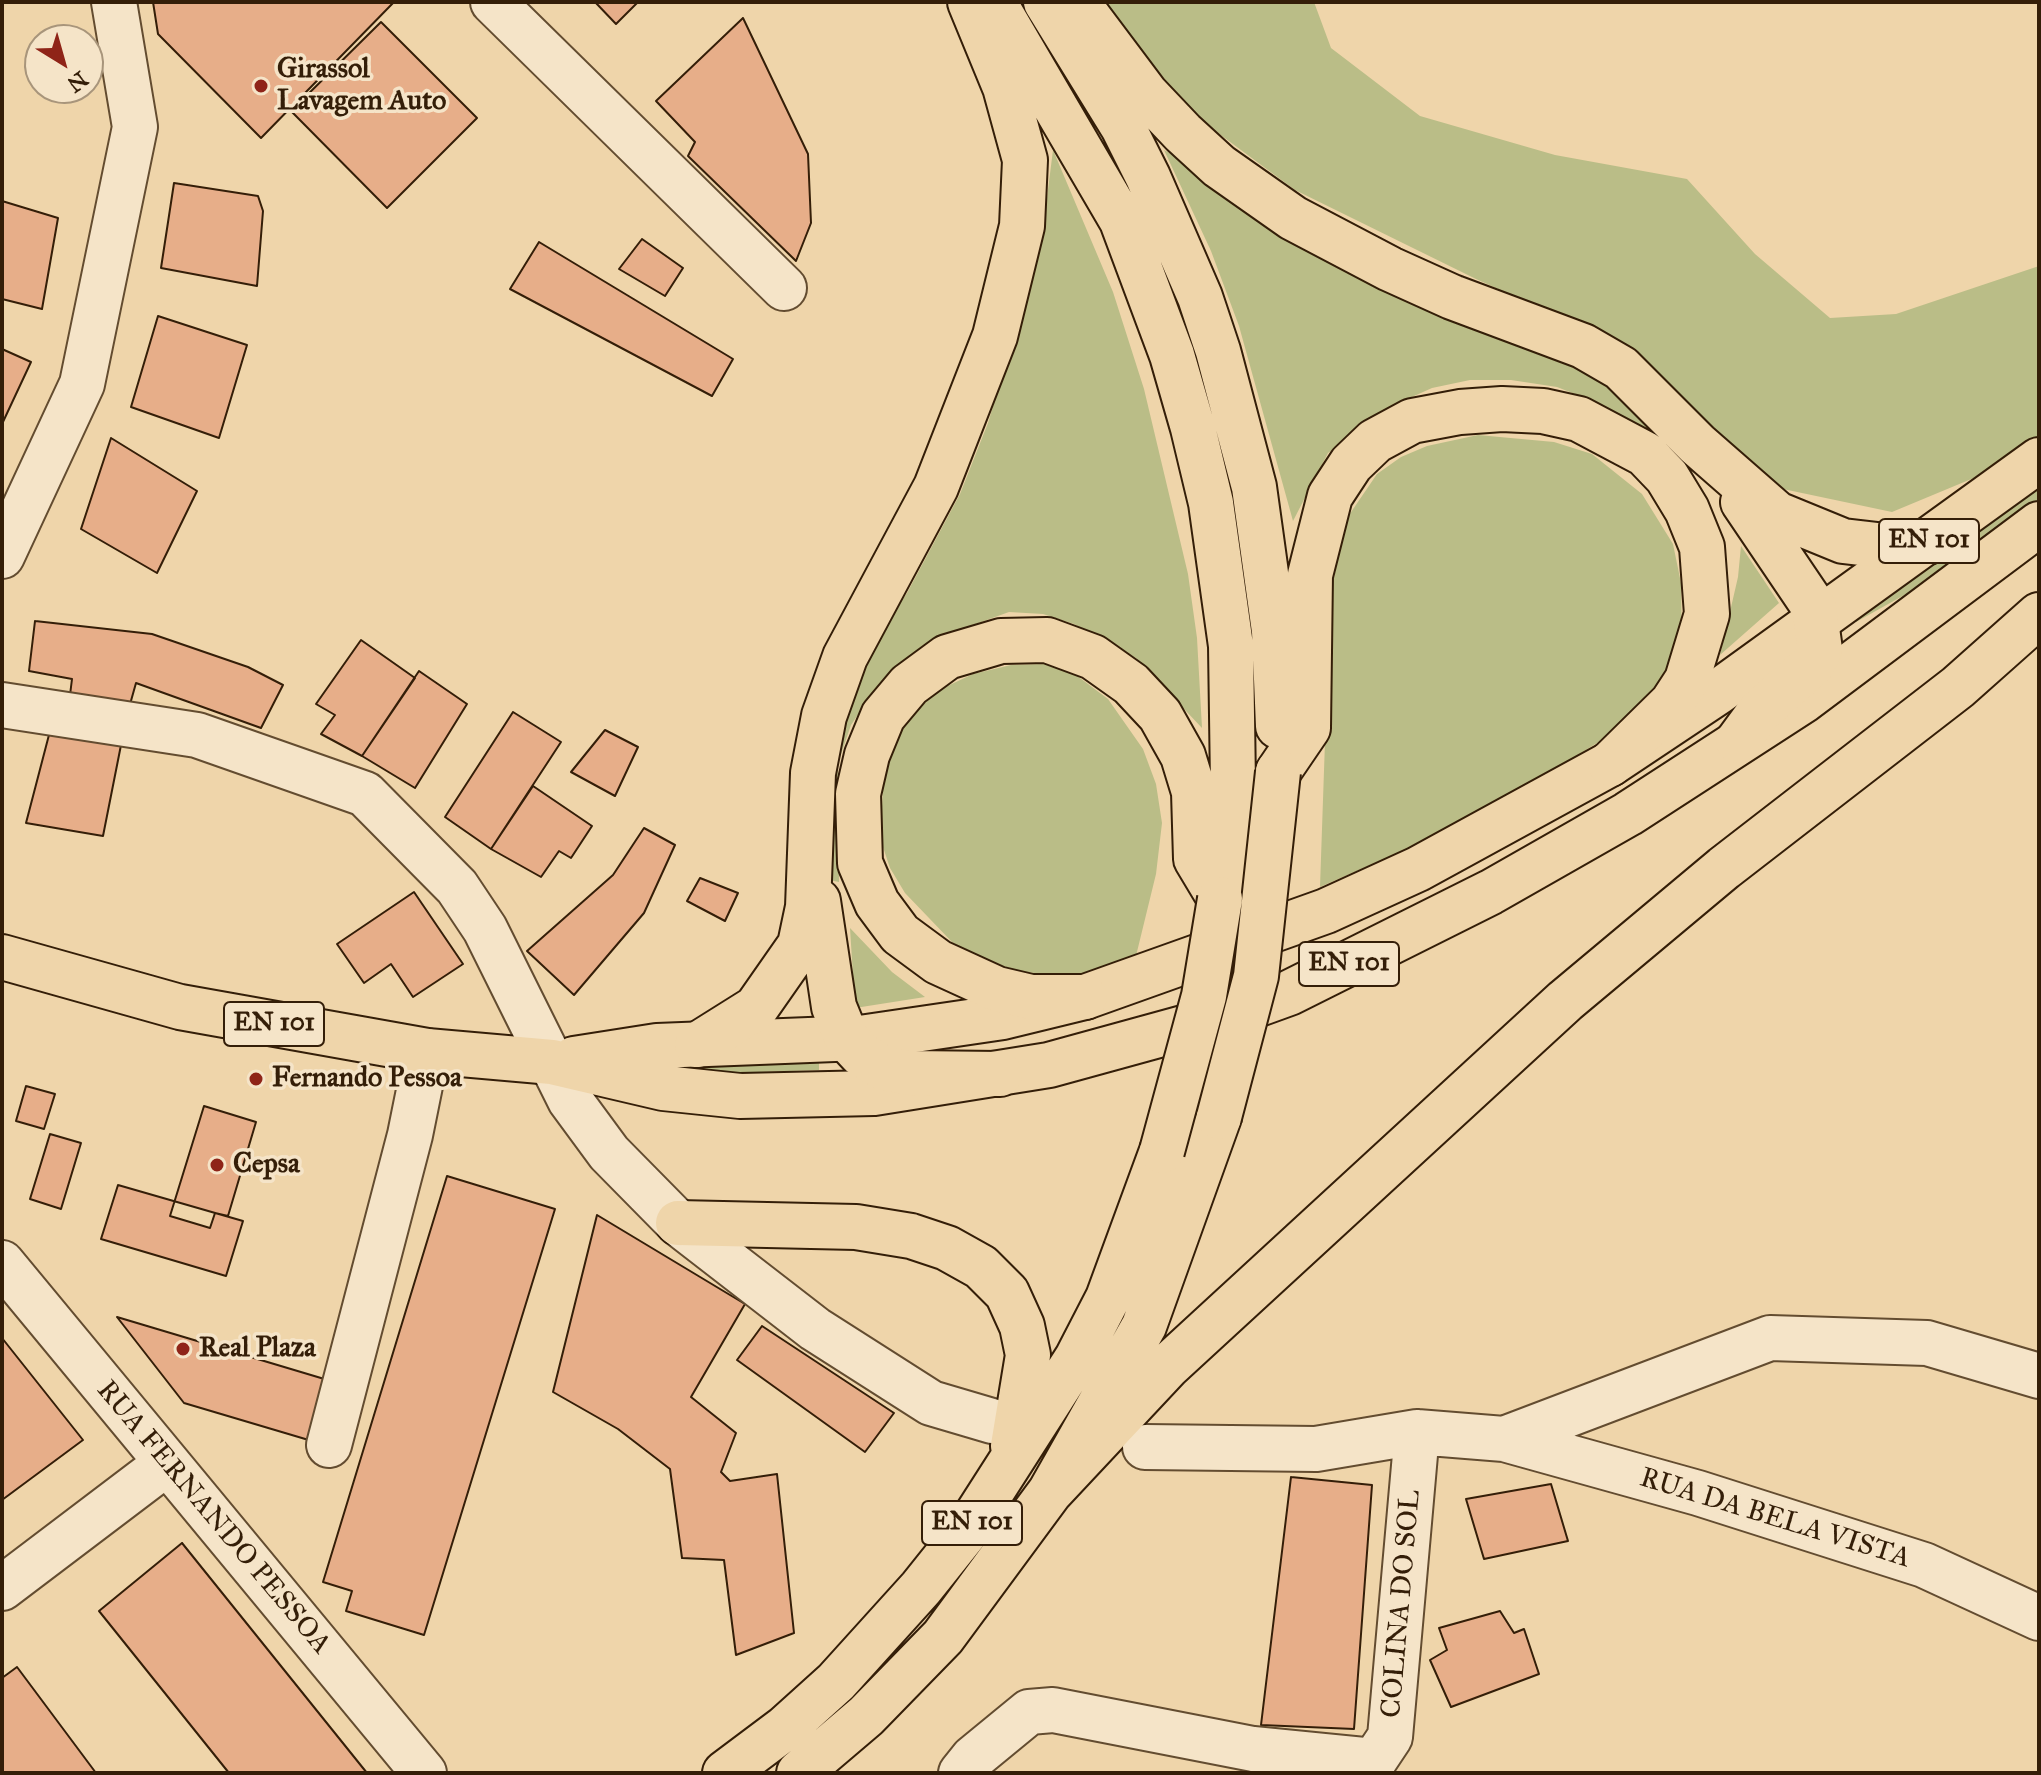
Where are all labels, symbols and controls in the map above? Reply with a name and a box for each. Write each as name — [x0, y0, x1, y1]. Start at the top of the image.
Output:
north arrow — [24, 24, 104, 104]
place label: Girassol Lavagem Auto — [277, 53, 446, 119]
text: N — [62, 66, 93, 98]
marker: Girassol Lavagem Auto — [252, 77, 270, 95]
road number: EN 101 — [1879, 519, 1979, 563]
road number: EN 101 — [1299, 942, 1399, 986]
road number: EN 101 — [224, 1002, 324, 1046]
place label: Fernando Pessoa — [272, 1062, 462, 1096]
marker: Fernando Pessoa — [247, 1070, 265, 1088]
place label: Cepsa — [233, 1148, 300, 1182]
marker: Cepsa — [208, 1156, 226, 1174]
place label: Real Plaza — [199, 1332, 316, 1366]
marker: Real Plaza — [174, 1340, 192, 1358]
street label: RUA FERNANDO PESSOA — [89, 1374, 337, 1662]
street label: RUA DA BELA VISTA — [1636, 1462, 1914, 1576]
street label: COLINA DO SOL — [1375, 1489, 1429, 1719]
road number: EN 101 — [922, 1501, 1022, 1545]

